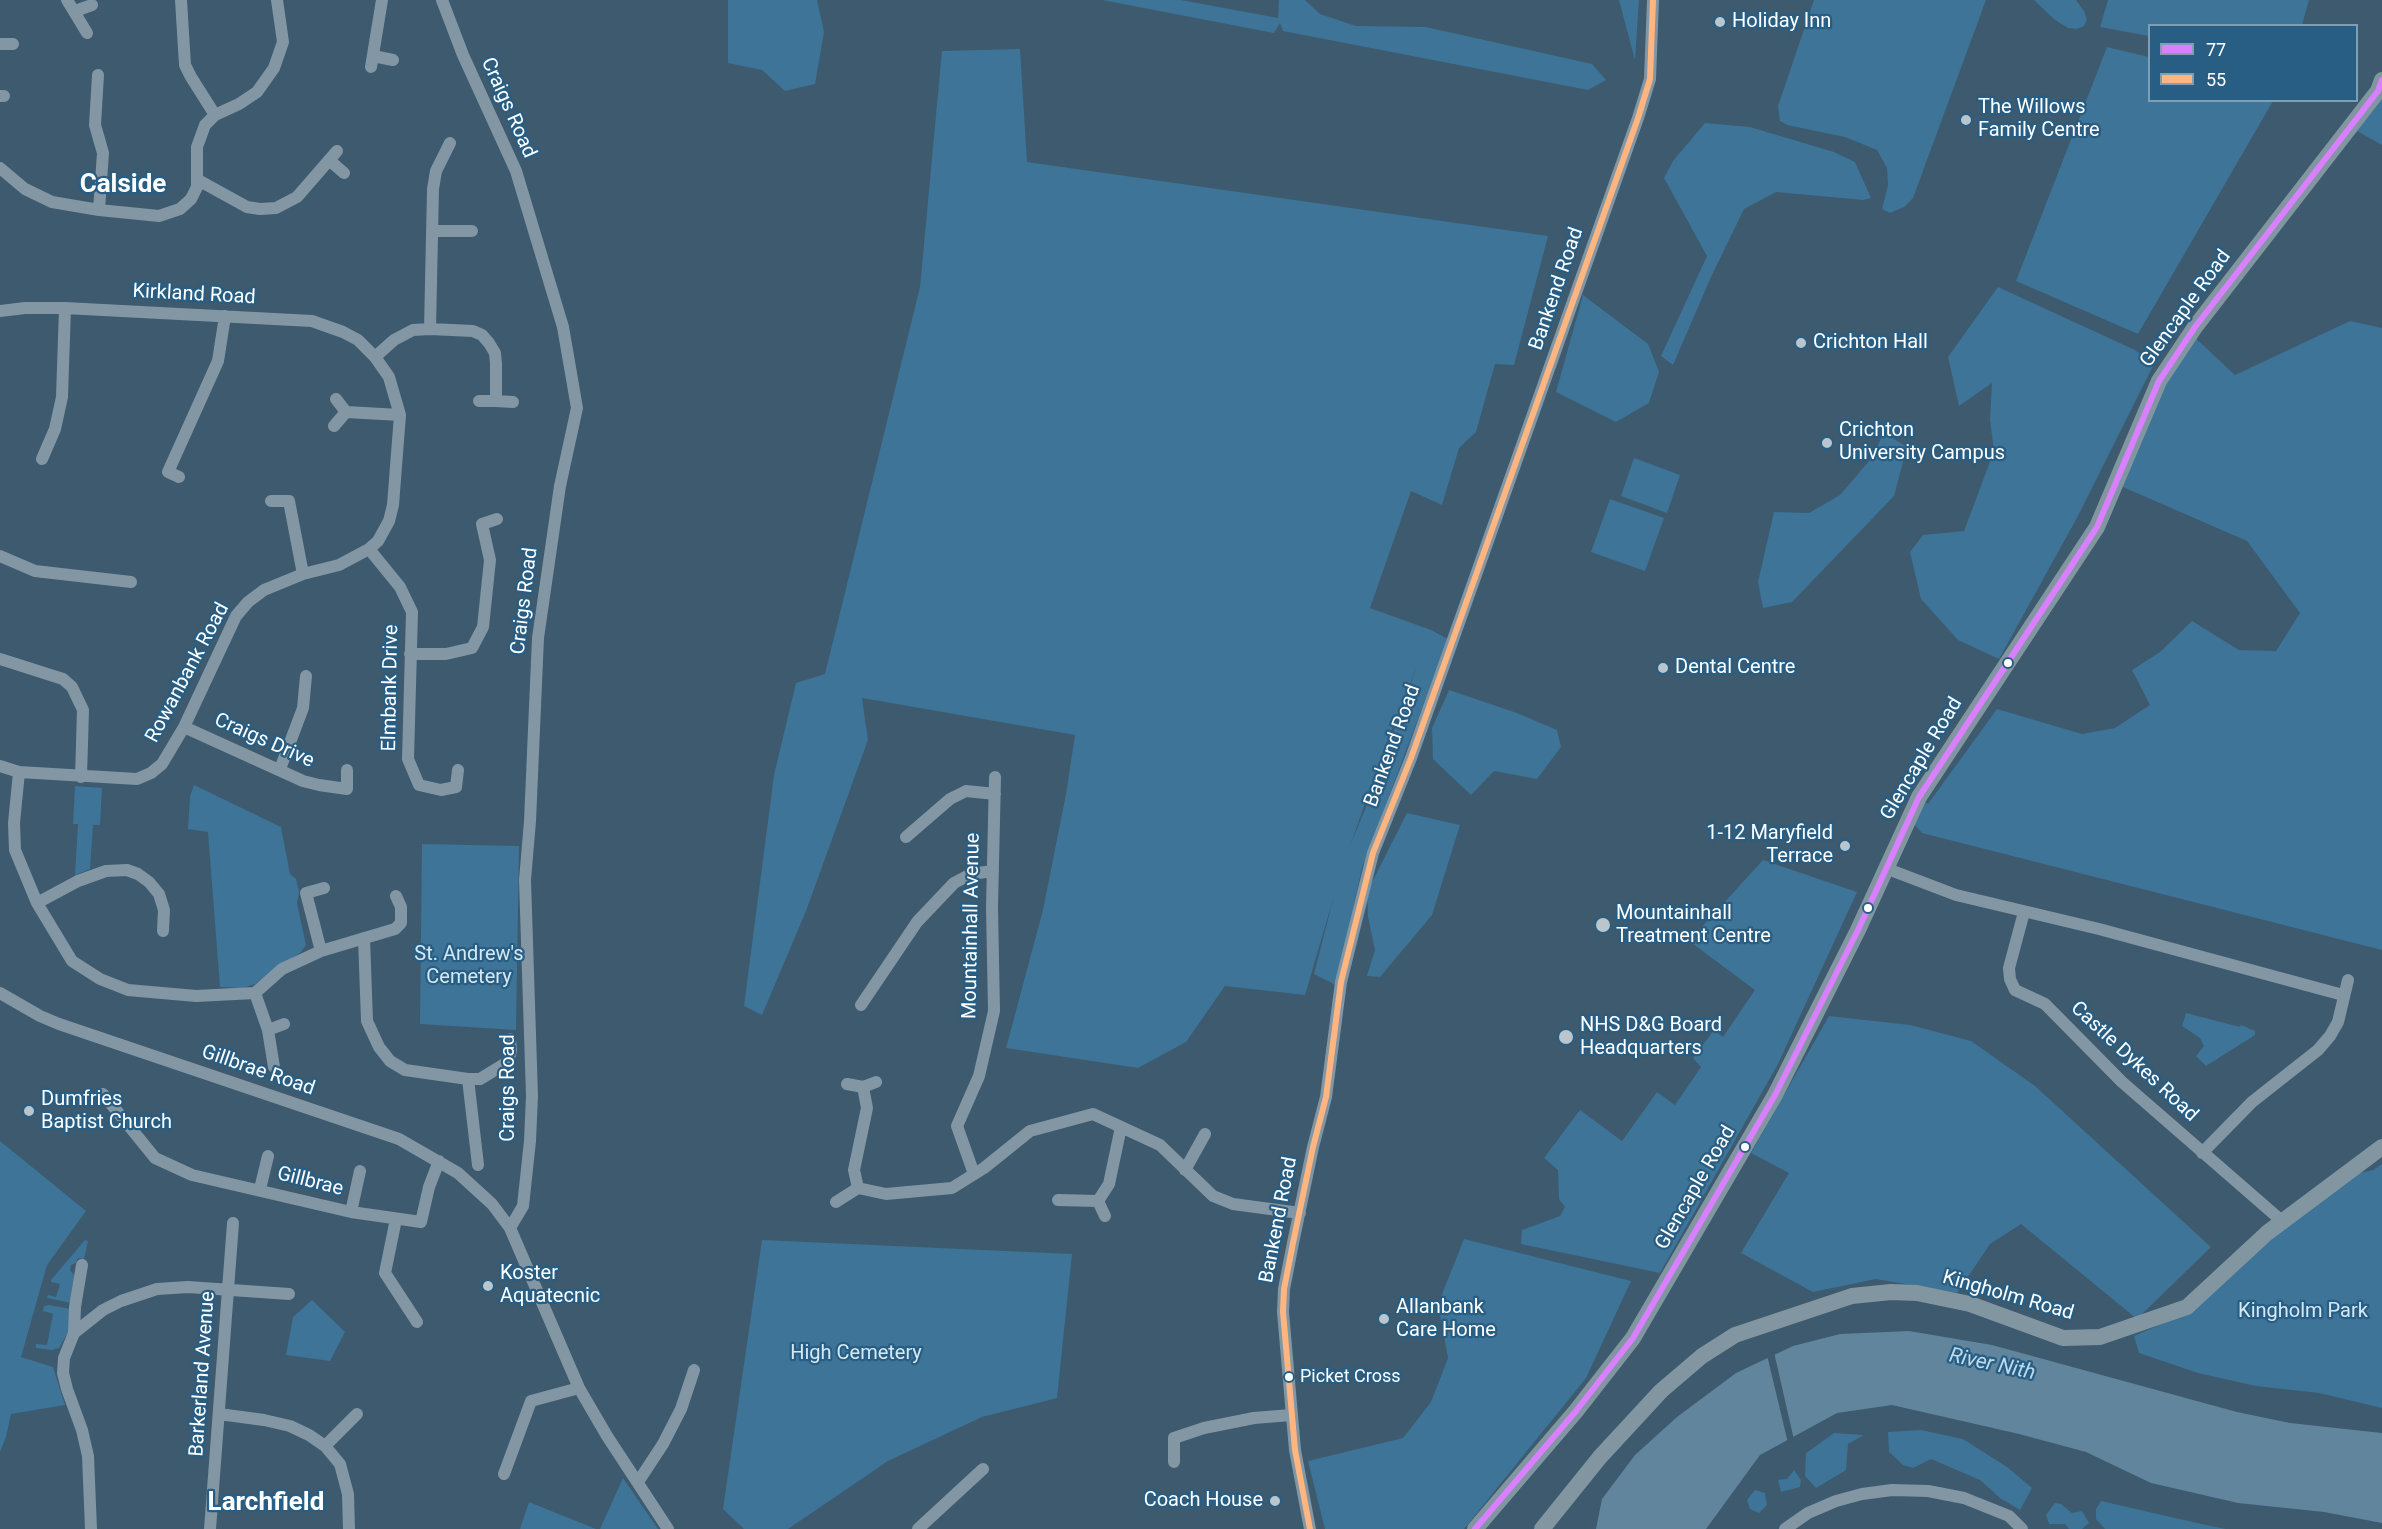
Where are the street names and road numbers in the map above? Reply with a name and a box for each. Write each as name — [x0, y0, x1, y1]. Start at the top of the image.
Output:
street label: Craigs Road — [475, 54, 541, 162]
street label: Bankend Road — [1525, 225, 1589, 353]
street label: Glencaple Road — [2135, 246, 2237, 372]
street label: Kirkland Road — [132, 280, 256, 310]
street label: Craigs Road — [507, 546, 543, 656]
street label: Rowanbank Road — [141, 599, 235, 747]
street label: Elmbank Drive — [378, 624, 404, 752]
street label: Bankend Road — [1360, 682, 1426, 810]
street label: Glencaple Road — [1876, 693, 1968, 825]
street label: Craigs Drive — [210, 708, 318, 774]
street label: Mountainhall Avenue — [958, 833, 986, 1019]
street label: Castle Dykes Road — [2065, 997, 2203, 1127]
street label: Craigs Road — [497, 1034, 521, 1142]
street label: Gillbrae Road — [198, 1040, 318, 1102]
street label: Glencaple Road — [1651, 1122, 1741, 1254]
street label: Bankend Road — [1255, 1155, 1303, 1285]
street label: Gillbrae — [274, 1162, 346, 1202]
street label: Kingholm Road — [1940, 1266, 2076, 1326]
street label: Barkerland Avenue — [185, 1290, 221, 1458]

